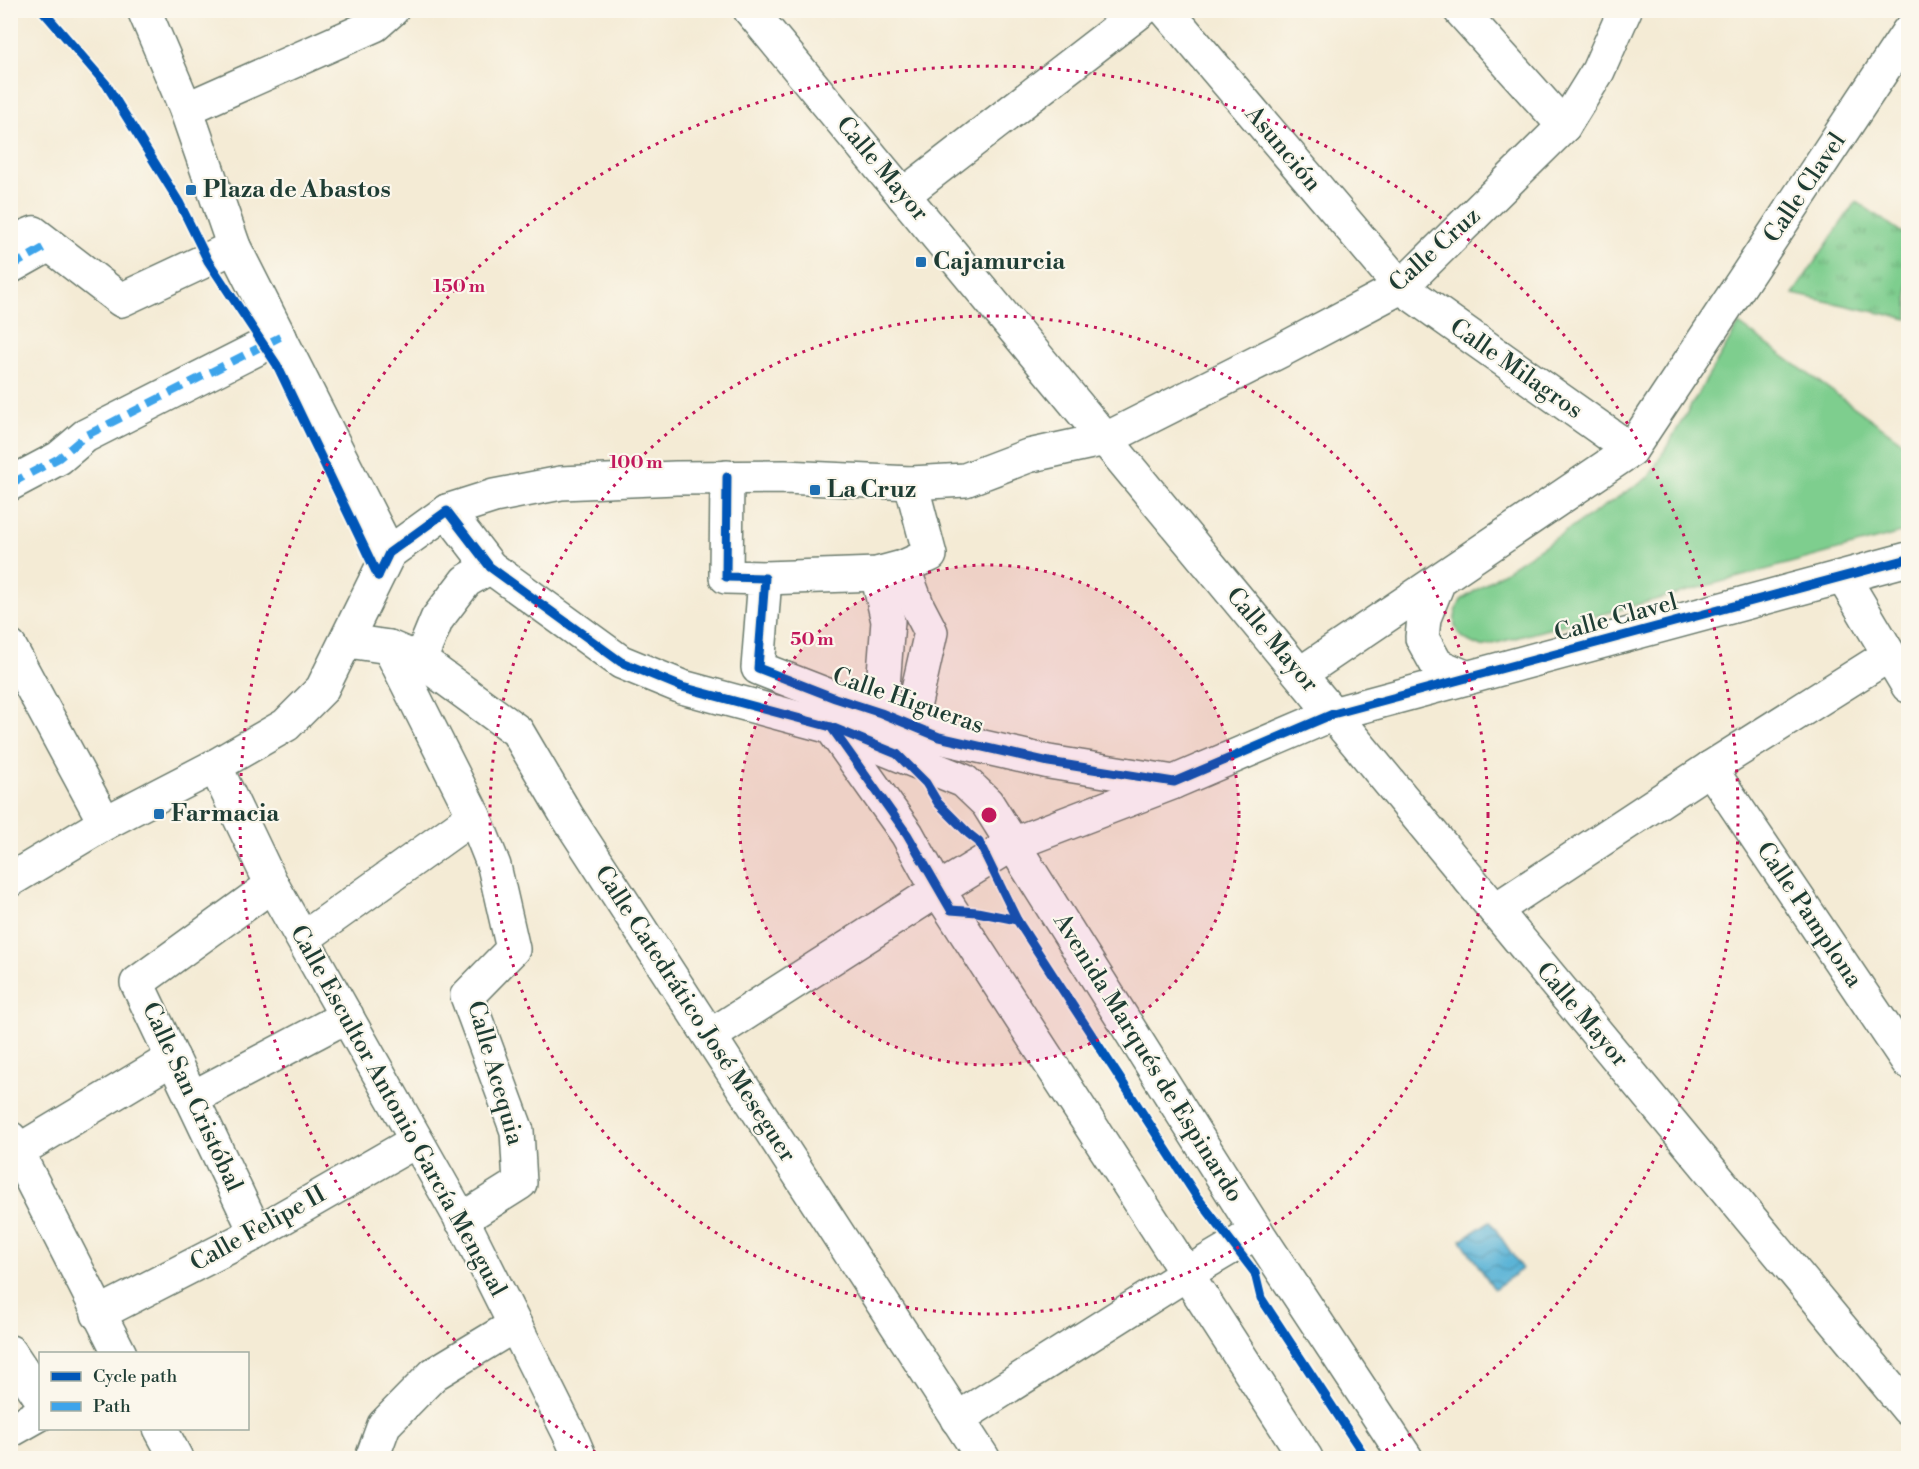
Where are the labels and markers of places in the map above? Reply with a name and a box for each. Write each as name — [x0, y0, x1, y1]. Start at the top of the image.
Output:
place label: Plaza de Abastos — [203, 175, 391, 205]
marker: Plaza de Abastos — [184, 183, 198, 197]
place label: Cajamurcia — [933, 247, 1066, 277]
marker: Cajamurcia — [914, 255, 928, 269]
place label: La Cruz — [827, 475, 916, 505]
marker: La Cruz — [808, 483, 822, 497]
place label: Farmacia — [171, 799, 280, 829]
centre of rings — [979, 805, 999, 825]
marker: Farmacia — [152, 807, 166, 821]

